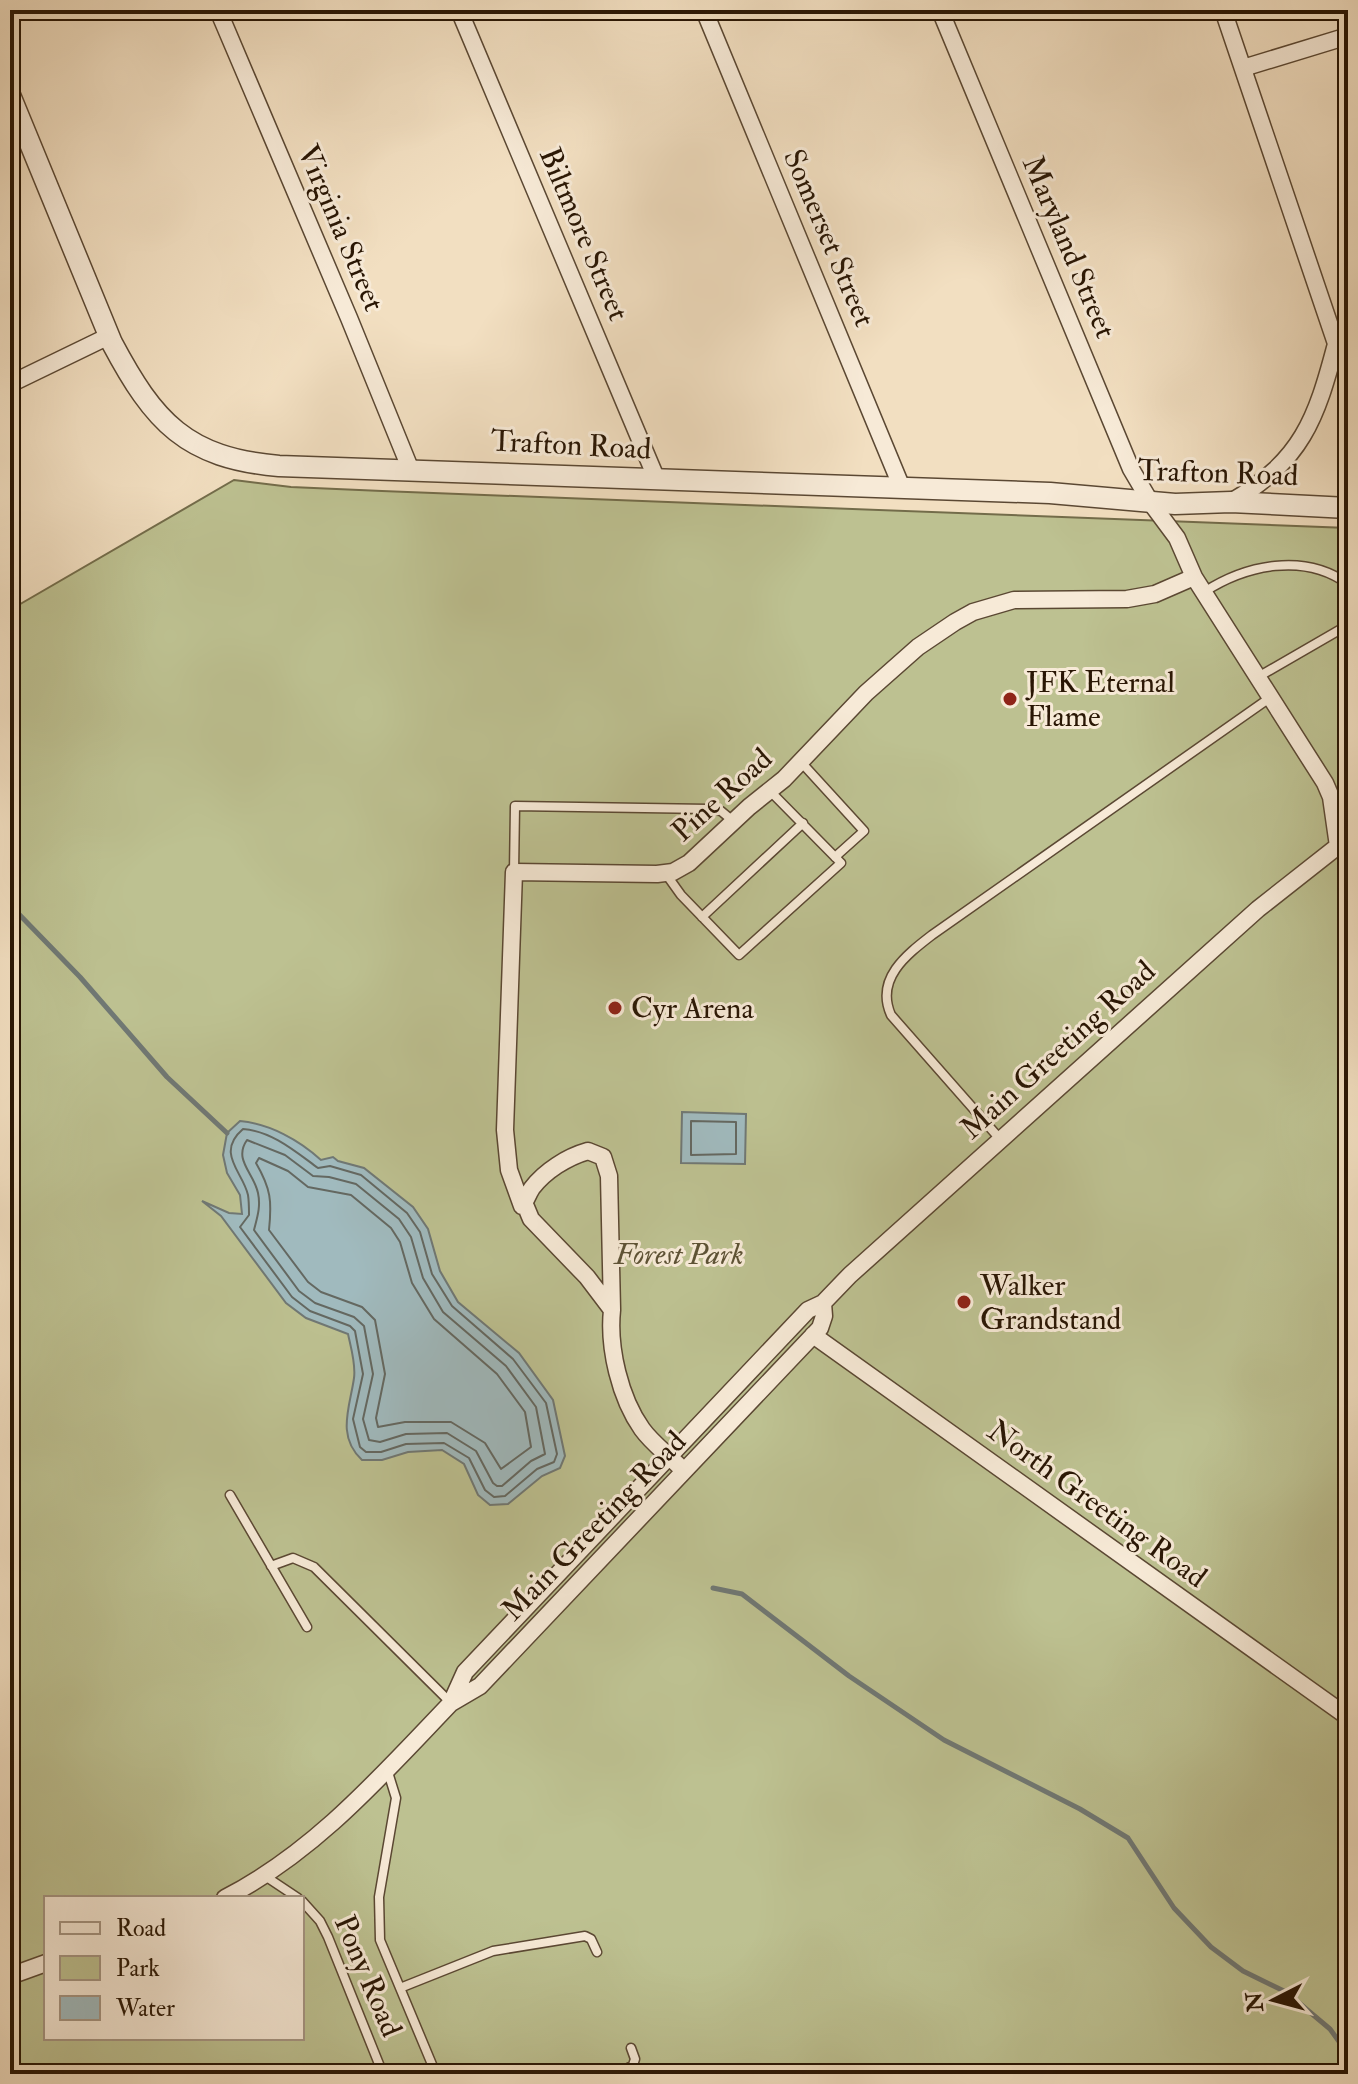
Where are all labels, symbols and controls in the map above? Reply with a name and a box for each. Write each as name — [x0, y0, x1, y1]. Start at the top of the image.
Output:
street label: Virginia Street — [289, 139, 393, 317]
street label: Biltmore Street — [531, 142, 637, 326]
street label: Somerset Street — [775, 144, 883, 333]
street label: Maryland Street — [1014, 150, 1124, 344]
street label: Trafton Road — [490, 422, 653, 468]
street label: Trafton Road — [1137, 452, 1299, 494]
place label: JFK Eternal Flame — [1025, 664, 1175, 735]
marker: JFK Eternal Flame — [1001, 690, 1019, 708]
street label: Pine Road — [664, 740, 780, 850]
street label: Main Greeting Road — [953, 953, 1163, 1147]
place label: Cyr Arena — [631, 990, 755, 1027]
marker: Cyr Arena — [606, 999, 624, 1017]
park label: Forest Park — [612, 1236, 744, 1273]
place label: Walker Grandstand — [979, 1267, 1122, 1338]
marker: Walker Grandstand — [955, 1293, 973, 1311]
street label: North Greeting Road — [980, 1412, 1214, 1596]
street label: Main Greeting Road — [494, 1423, 694, 1629]
legend — [44, 1896, 304, 2040]
street label: Pony Road — [326, 1910, 410, 2043]
text: Road — [116, 1913, 166, 1944]
text: Park — [116, 1953, 160, 1984]
north arrow — [1234, 1960, 1314, 2040]
text: N — [1240, 1990, 1270, 2014]
text: Water — [115, 1993, 175, 2024]

